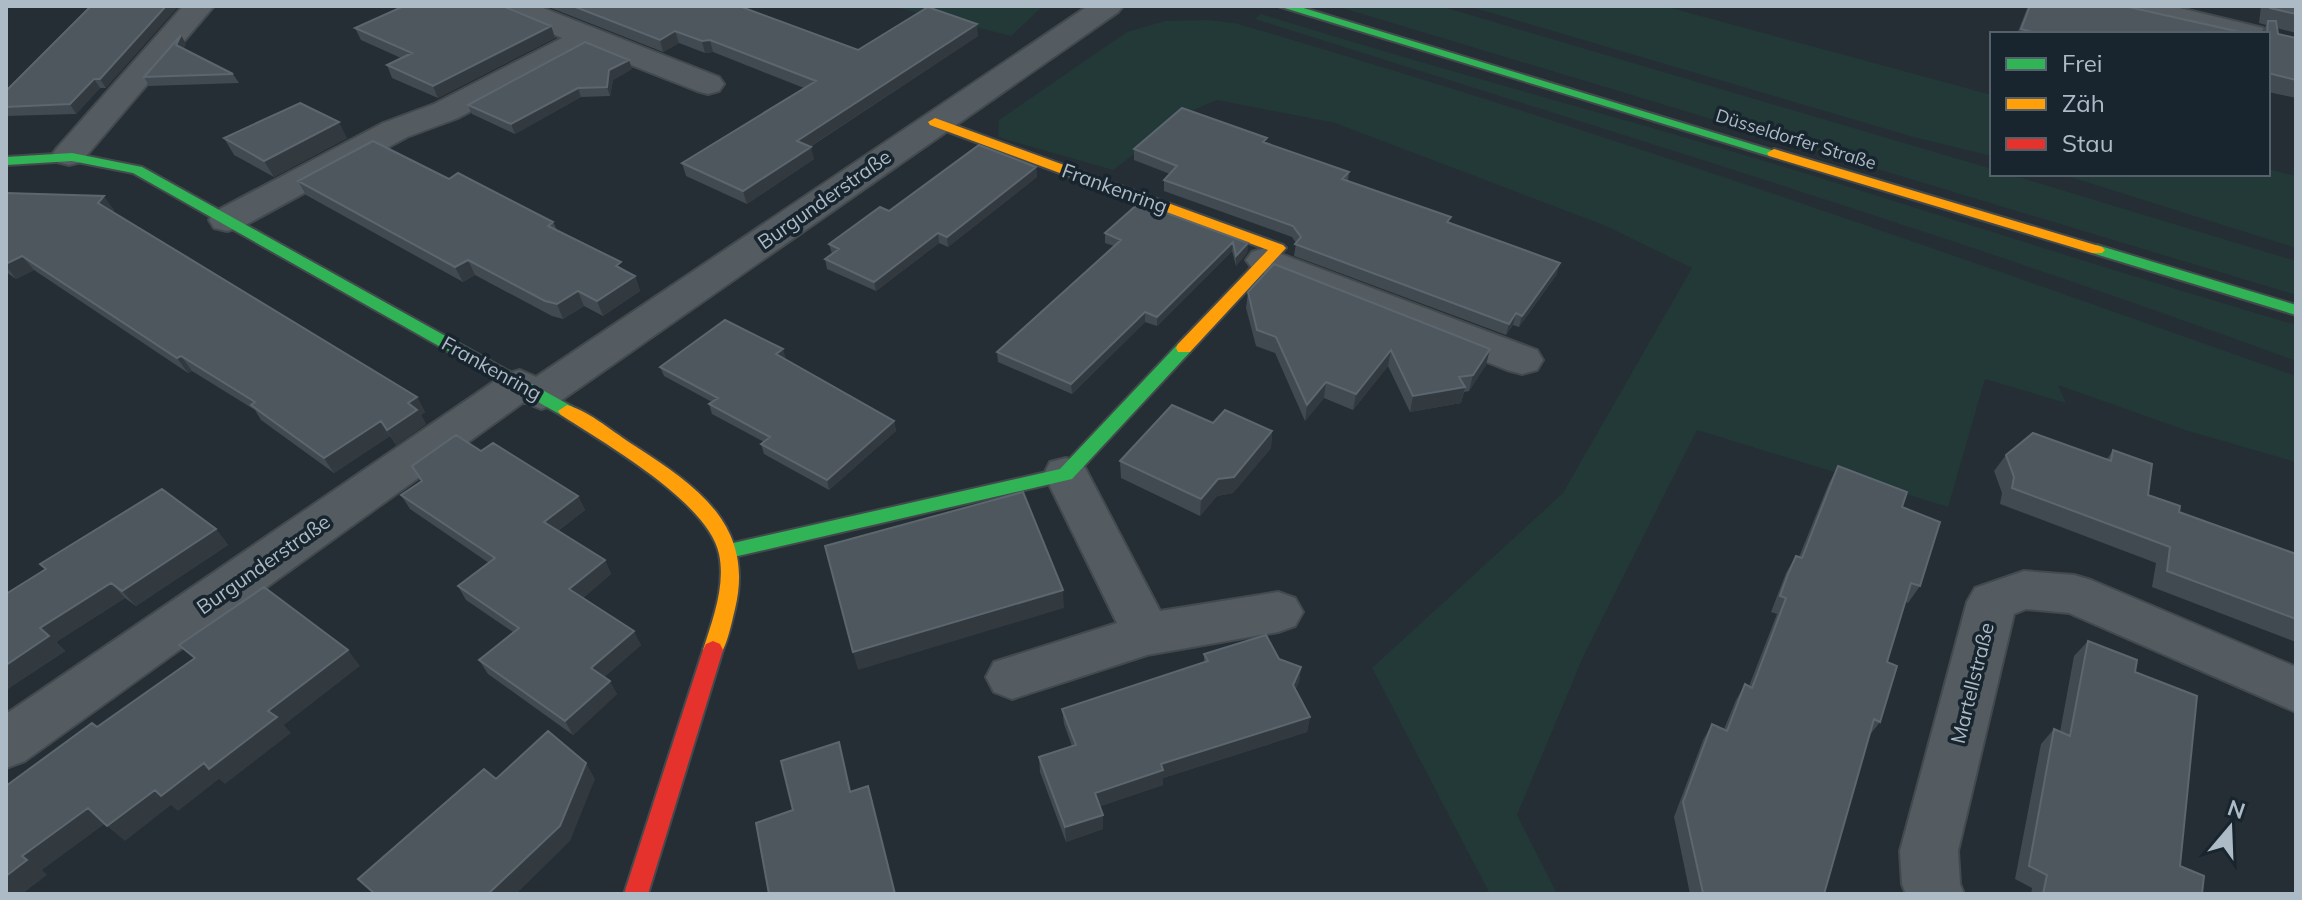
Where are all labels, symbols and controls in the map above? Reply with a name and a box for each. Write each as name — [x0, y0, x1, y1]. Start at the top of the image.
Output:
legend — [1990, 32, 2270, 176]
text: Frei — [2062, 48, 2103, 78]
text: Zäh — [2062, 88, 2105, 118]
street label: Düsseldorfer Straße — [1713, 104, 1879, 174]
text: Stau — [2062, 128, 2114, 158]
street label: Burgunderstraße — [752, 144, 896, 254]
street label: Frankenring — [1059, 157, 1171, 219]
street label: Frankenring — [438, 330, 546, 406]
street label: Burgunderstraße — [191, 509, 335, 619]
street label: Martellstraße — [1945, 620, 1999, 746]
north arrow — [2190, 788, 2270, 868]
text: N — [2224, 793, 2249, 825]

